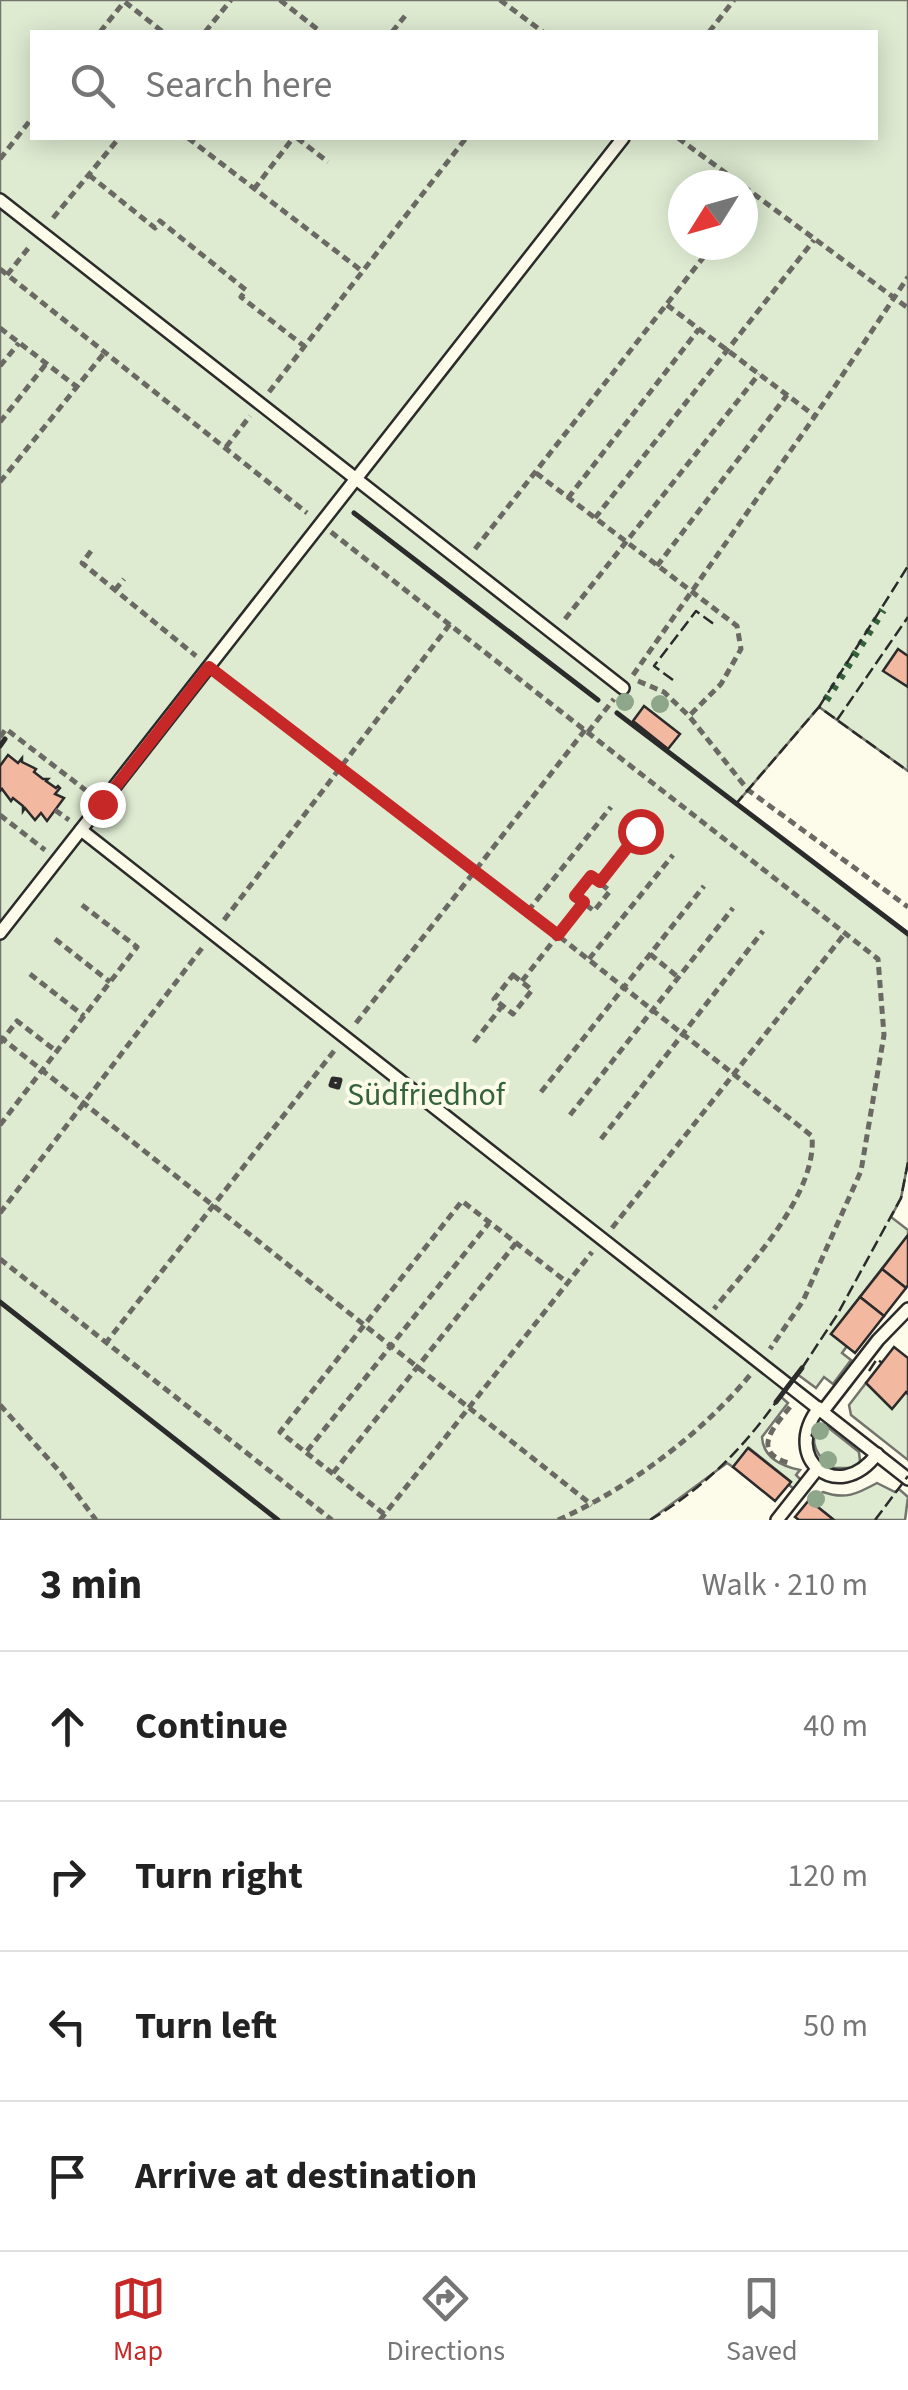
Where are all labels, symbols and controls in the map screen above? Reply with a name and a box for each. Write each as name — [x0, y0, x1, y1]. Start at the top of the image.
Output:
search box — [30, 30, 878, 140]
icon: search — [65, 58, 120, 113]
text: Search here — [145, 58, 332, 112]
north arrow — [668, 170, 758, 260]
route end — [80, 782, 126, 828]
route start — [618, 809, 664, 855]
park label: Südfriedhof — [347, 1072, 507, 1118]
text: 3 min — [40, 1555, 142, 1615]
text: Walk · 210 m — [702, 1562, 868, 1608]
icon: ahead — [40, 1699, 95, 1754]
text: Continue — [135, 1699, 288, 1753]
text: 40 m — [803, 1703, 868, 1749]
icon: right — [40, 1849, 95, 1904]
text: Turn right — [135, 1849, 303, 1903]
text: 120 m — [787, 1853, 868, 1899]
icon: left — [40, 1999, 95, 2054]
text: Turn left — [135, 1999, 277, 2053]
text: 50 m — [803, 2003, 868, 2049]
icon: arrive — [40, 2149, 95, 2204]
text: Arrive at destination — [135, 2149, 477, 2203]
tab: Map — [111, 2271, 166, 2371]
tab: Directions — [387, 2271, 505, 2371]
tab: Saved — [726, 2271, 797, 2371]

